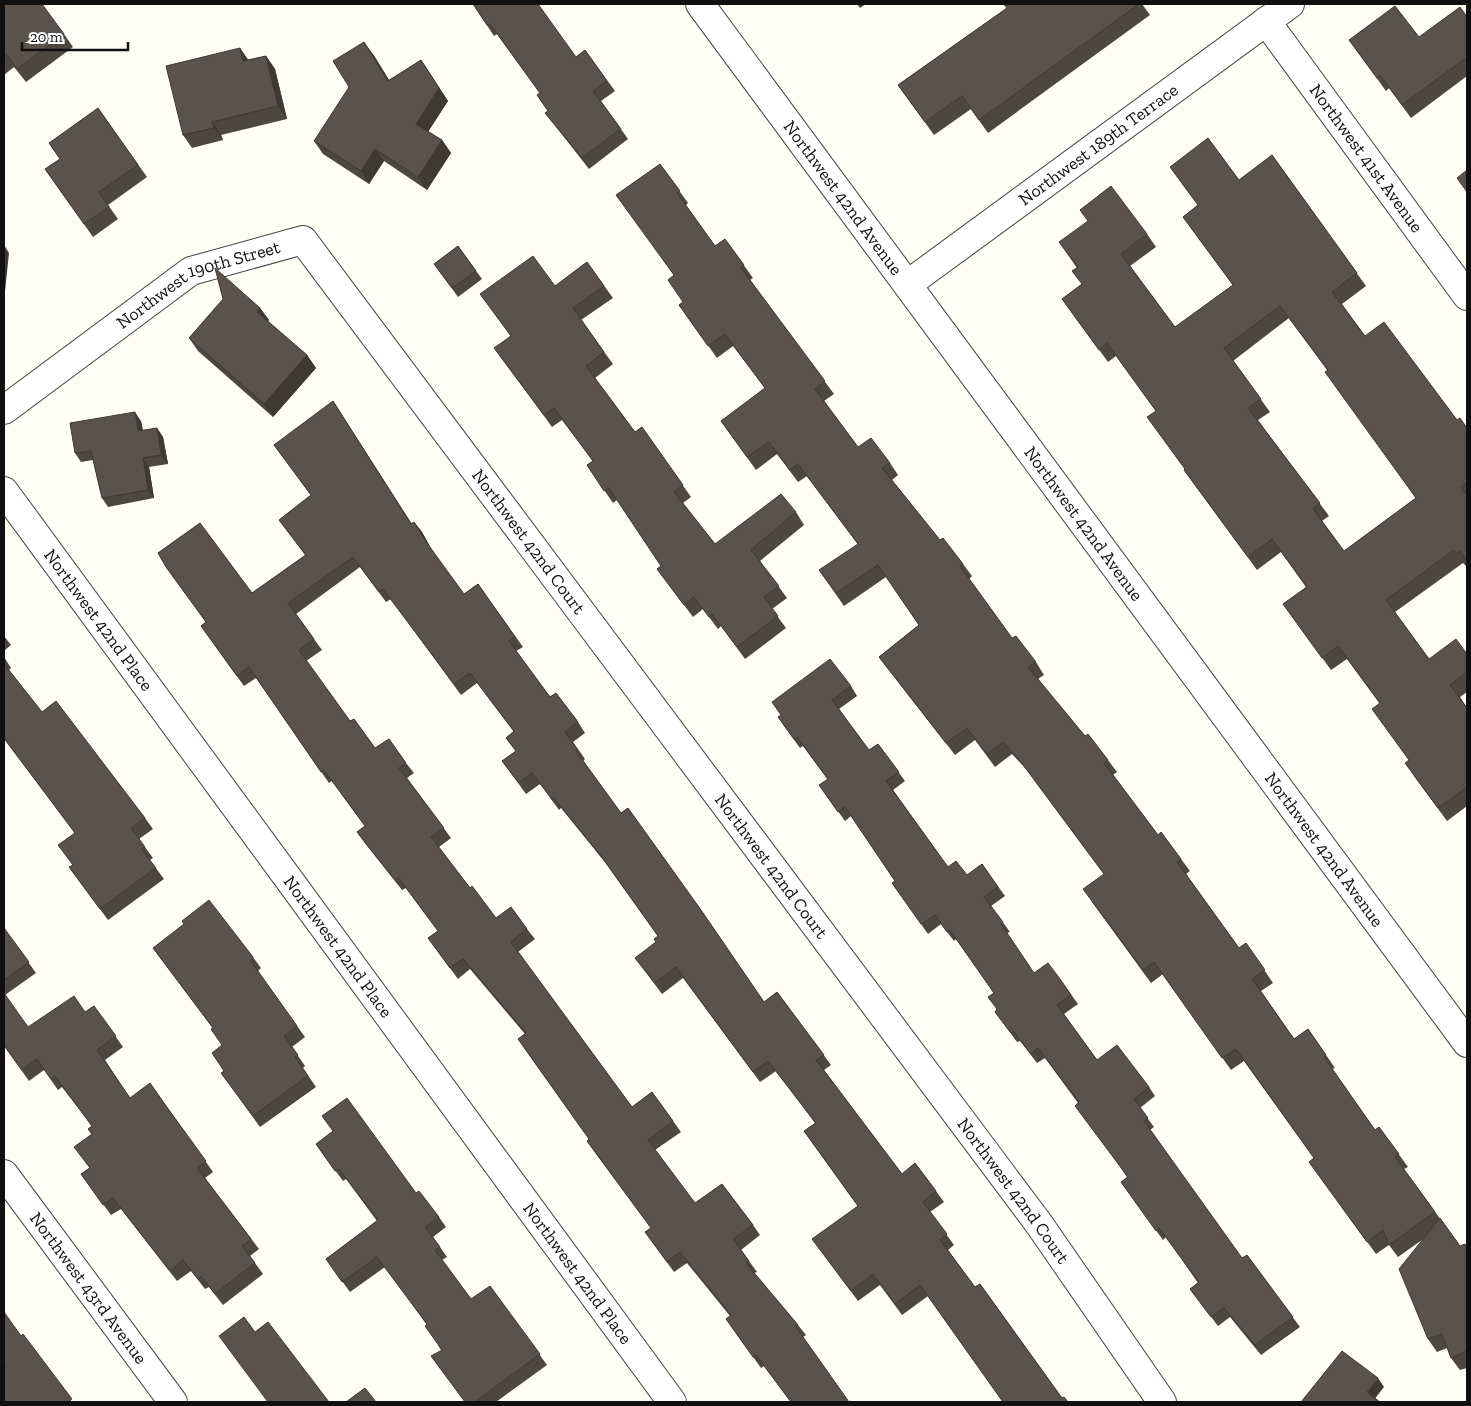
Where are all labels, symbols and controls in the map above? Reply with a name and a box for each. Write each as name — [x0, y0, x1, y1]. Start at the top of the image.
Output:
scale bar — [22, 20, 129, 52]
text: 20 m — [30, 28, 63, 46]
street label: Northwest 189th Terrace — [1014, 79, 1182, 210]
street label: Northwest 41st Avenue — [1305, 80, 1428, 237]
street label: Northwest 42nd Avenue — [779, 116, 907, 280]
street label: Northwest 190th Street — [112, 236, 283, 333]
street label: Northwest 42nd Avenue — [1019, 442, 1148, 605]
street label: Northwest 42nd Court — [467, 465, 590, 619]
street label: Northwest 42nd Place — [39, 545, 158, 695]
street label: Northwest 42nd Avenue — [1260, 768, 1388, 931]
street label: Northwest 42nd Court — [710, 789, 833, 943]
street label: Northwest 42nd Place — [279, 871, 397, 1022]
street label: Northwest 42nd Court — [953, 1114, 1074, 1268]
street label: Northwest 42nd Place — [518, 1198, 637, 1349]
street label: Northwest 43rd Avenue — [25, 1208, 152, 1368]

